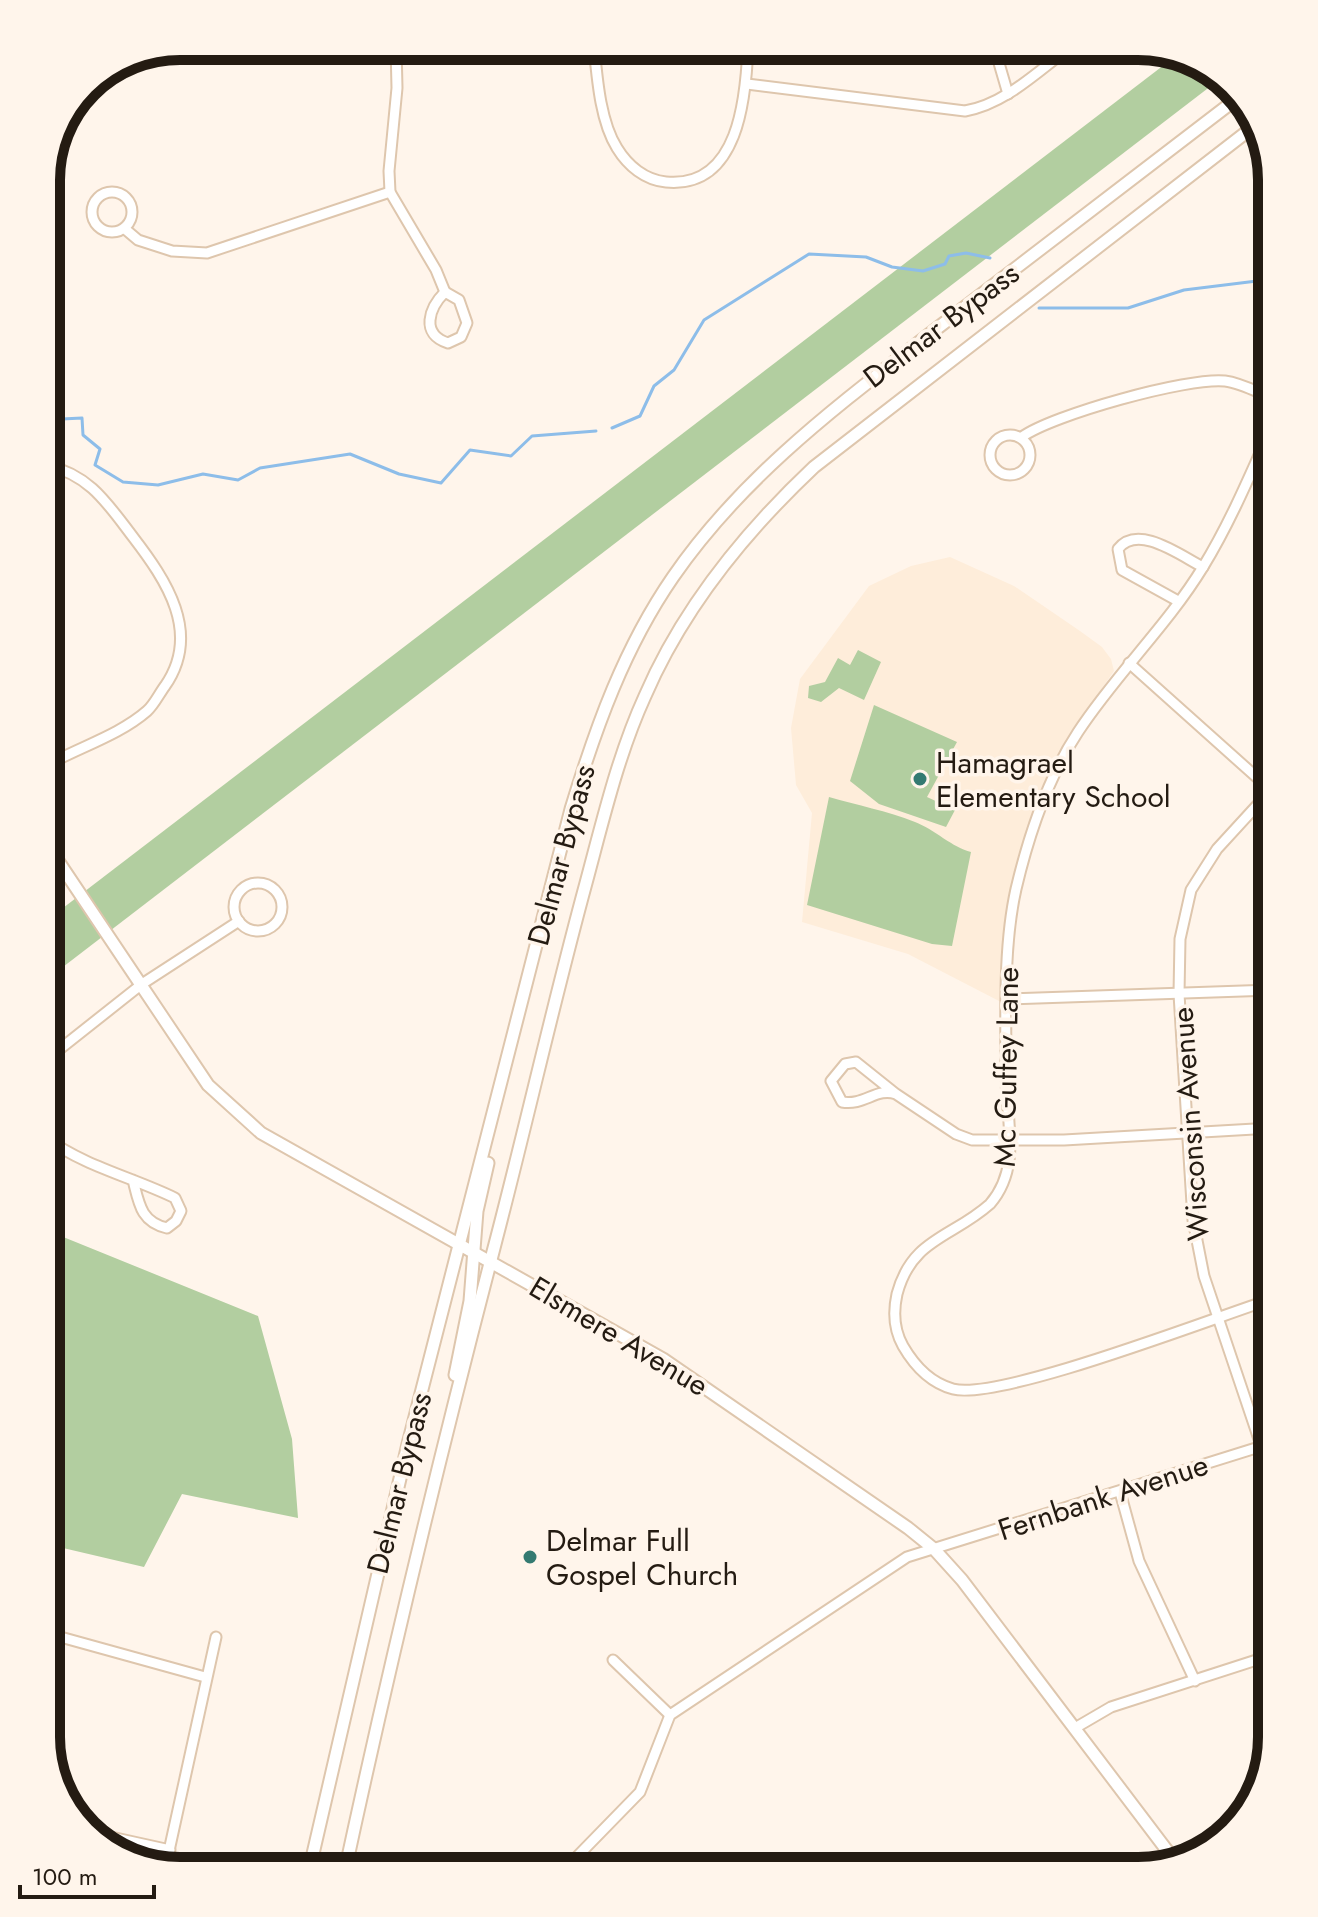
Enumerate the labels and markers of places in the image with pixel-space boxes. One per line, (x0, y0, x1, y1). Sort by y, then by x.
place label: Hamagrael Elementary School (936, 741, 1171, 818)
marker: Hamagrael Elementary School (911, 770, 929, 788)
place label: Delmar Full Gospel Church (546, 1519, 738, 1596)
marker: Delmar Full Gospel Church (521, 1548, 539, 1566)

